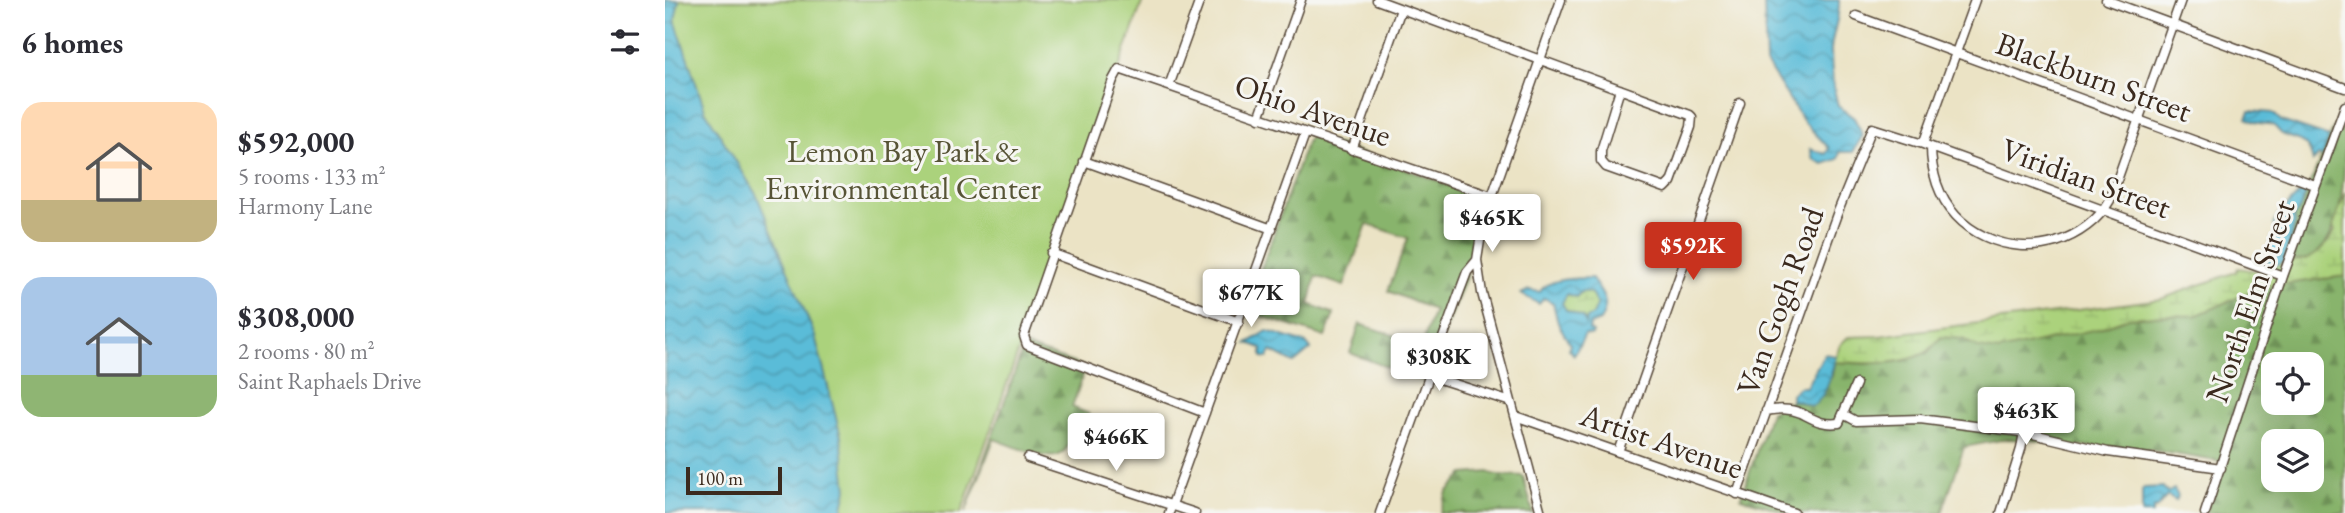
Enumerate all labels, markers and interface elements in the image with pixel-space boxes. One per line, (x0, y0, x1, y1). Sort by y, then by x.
street label: Blackburn Street (1991, 22, 2197, 132)
text: 6 homes (21, 23, 123, 62)
icon: filters (606, 23, 644, 61)
street label: Ohio Avenue (1229, 64, 1397, 156)
text: $592,000 (238, 122, 354, 161)
street label: Viridian Street (1995, 128, 2177, 228)
icon: home (77, 130, 161, 214)
park label: Lemon Bay Park & Environmental Center (765, 130, 1041, 209)
text: 5 rooms · 133 m² (238, 161, 386, 191)
text: Harmony Lane (238, 191, 372, 221)
pin: $465K (1443, 194, 1541, 254)
street label: North Elm Street (2196, 194, 2304, 408)
street label: Van Gogh Road (1727, 200, 1834, 401)
text: $465K (1460, 202, 1524, 232)
pin: $592K (1644, 222, 1742, 282)
text: $592K (1661, 230, 1725, 260)
pin: $677K (1202, 270, 1300, 329)
text: $677K (1219, 277, 1283, 307)
text: $308,000 (238, 297, 354, 336)
icon: home (77, 305, 161, 389)
pin: $308K (1390, 334, 1488, 393)
text: 2 rooms · 80 m² (238, 336, 375, 366)
text: $308K (1407, 341, 1471, 371)
map controls (2261, 352, 2324, 492)
button: locate (2261, 352, 2324, 415)
text: Saint Raphaels Drive (238, 366, 421, 396)
pin: $463K (1977, 388, 2075, 447)
street label: Artist Avenue (1574, 393, 1749, 488)
text: $463K (1994, 395, 2058, 425)
pin: $466K (1067, 414, 1165, 473)
text: $466K (1084, 421, 1148, 451)
button: layers (2261, 429, 2324, 492)
scale bar (686, 464, 782, 496)
text: 100 m (697, 466, 743, 491)

